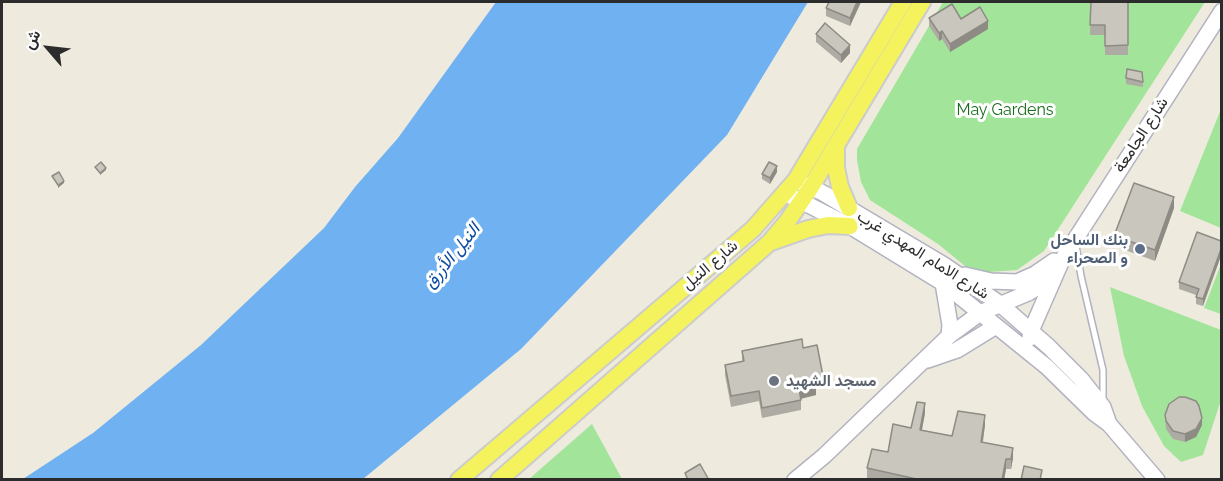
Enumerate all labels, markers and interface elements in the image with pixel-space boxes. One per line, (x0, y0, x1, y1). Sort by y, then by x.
north arrow (18, 18, 78, 78)
text: ش (19, 26, 45, 52)
street label: شارع الجامعة (1110, 94, 1172, 176)
park label: May Gardens (956, 100, 1054, 120)
street label: شارع الامام المهدي غرب (853, 207, 993, 303)
water label: النيل الأزرق (419, 219, 485, 293)
place label: بنك الساحل و الصحراء (1051, 230, 1128, 268)
street label: شارع النيل (678, 236, 742, 294)
marker: بنك الساحل و الصحراء (1133, 242, 1147, 256)
place label: مسجد الشهيد (786, 371, 877, 391)
marker: مسجد الشهيد (767, 374, 781, 388)

